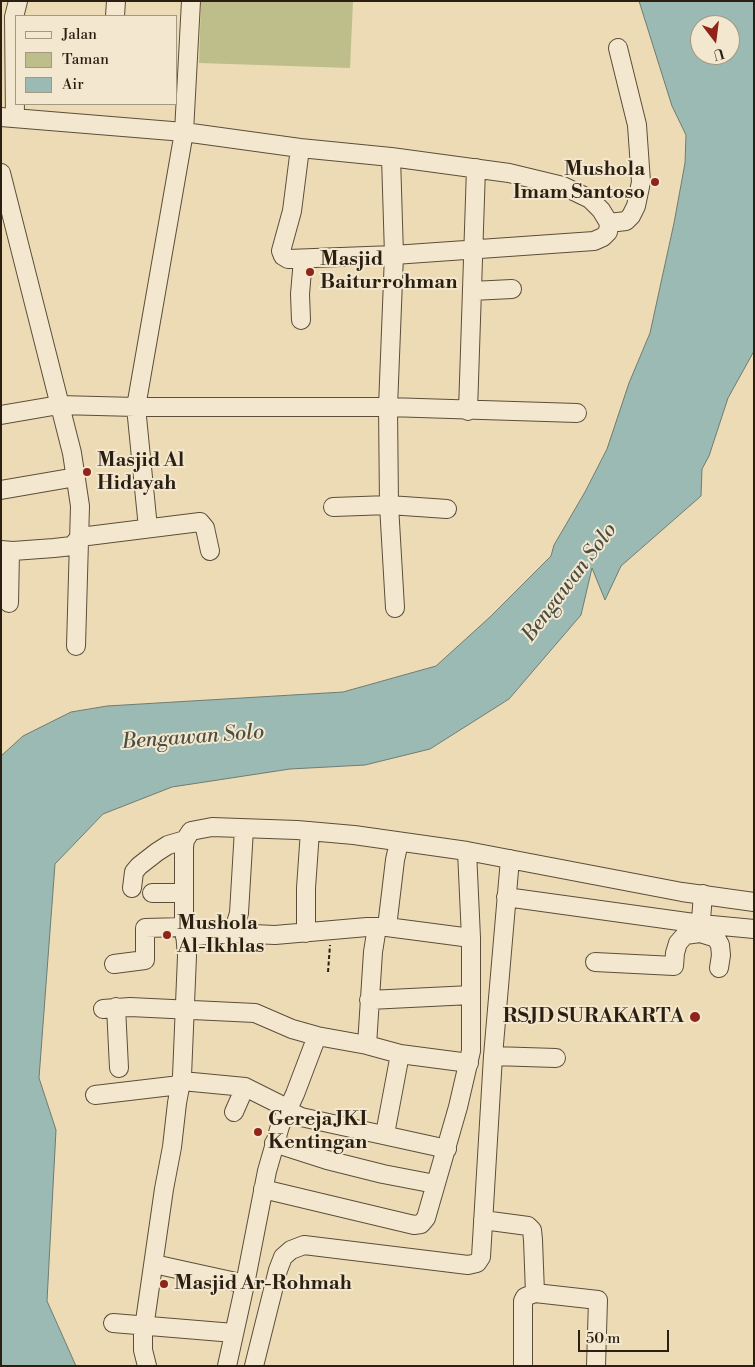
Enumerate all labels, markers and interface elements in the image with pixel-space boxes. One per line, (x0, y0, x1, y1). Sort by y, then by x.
legend (15, 15, 178, 105)
north arrow (690, 15, 740, 65)
text: Jalan (62, 25, 97, 44)
text: U (711, 43, 726, 64)
text: Taman (62, 50, 109, 69)
text: Air (62, 75, 84, 94)
place label: Mushola Imam Santoso (513, 158, 645, 205)
marker: Mushola Imam Santoso (649, 176, 661, 188)
place label: Masjid Baiturrohman (320, 248, 457, 295)
marker: Masjid Baiturrohman (304, 266, 316, 278)
place label: Masjid Al Hidayah (97, 449, 184, 496)
marker: Masjid Al Hidayah (81, 466, 93, 478)
water label: Bengawan Solo (517, 519, 623, 647)
water label: Bengawan Solo (121, 720, 265, 756)
place label: Mushola Al-Ikhlas (177, 912, 264, 959)
marker: Mushola Al-Ikhlas (161, 929, 173, 941)
place label: RSJD SURAKARTA (503, 1005, 684, 1029)
marker: RSJD SURAKARTA (688, 1010, 702, 1024)
place label: Gereja JKI Kentingan (268, 1108, 367, 1155)
marker: Gereja JKI Kentingan (252, 1126, 264, 1138)
place label: Masjid Ar-Rohmah (174, 1272, 352, 1296)
marker: Masjid Ar-Rohmah (158, 1278, 170, 1290)
scale bar (580, 1320, 671, 1352)
text: 50 m (586, 1329, 620, 1348)

